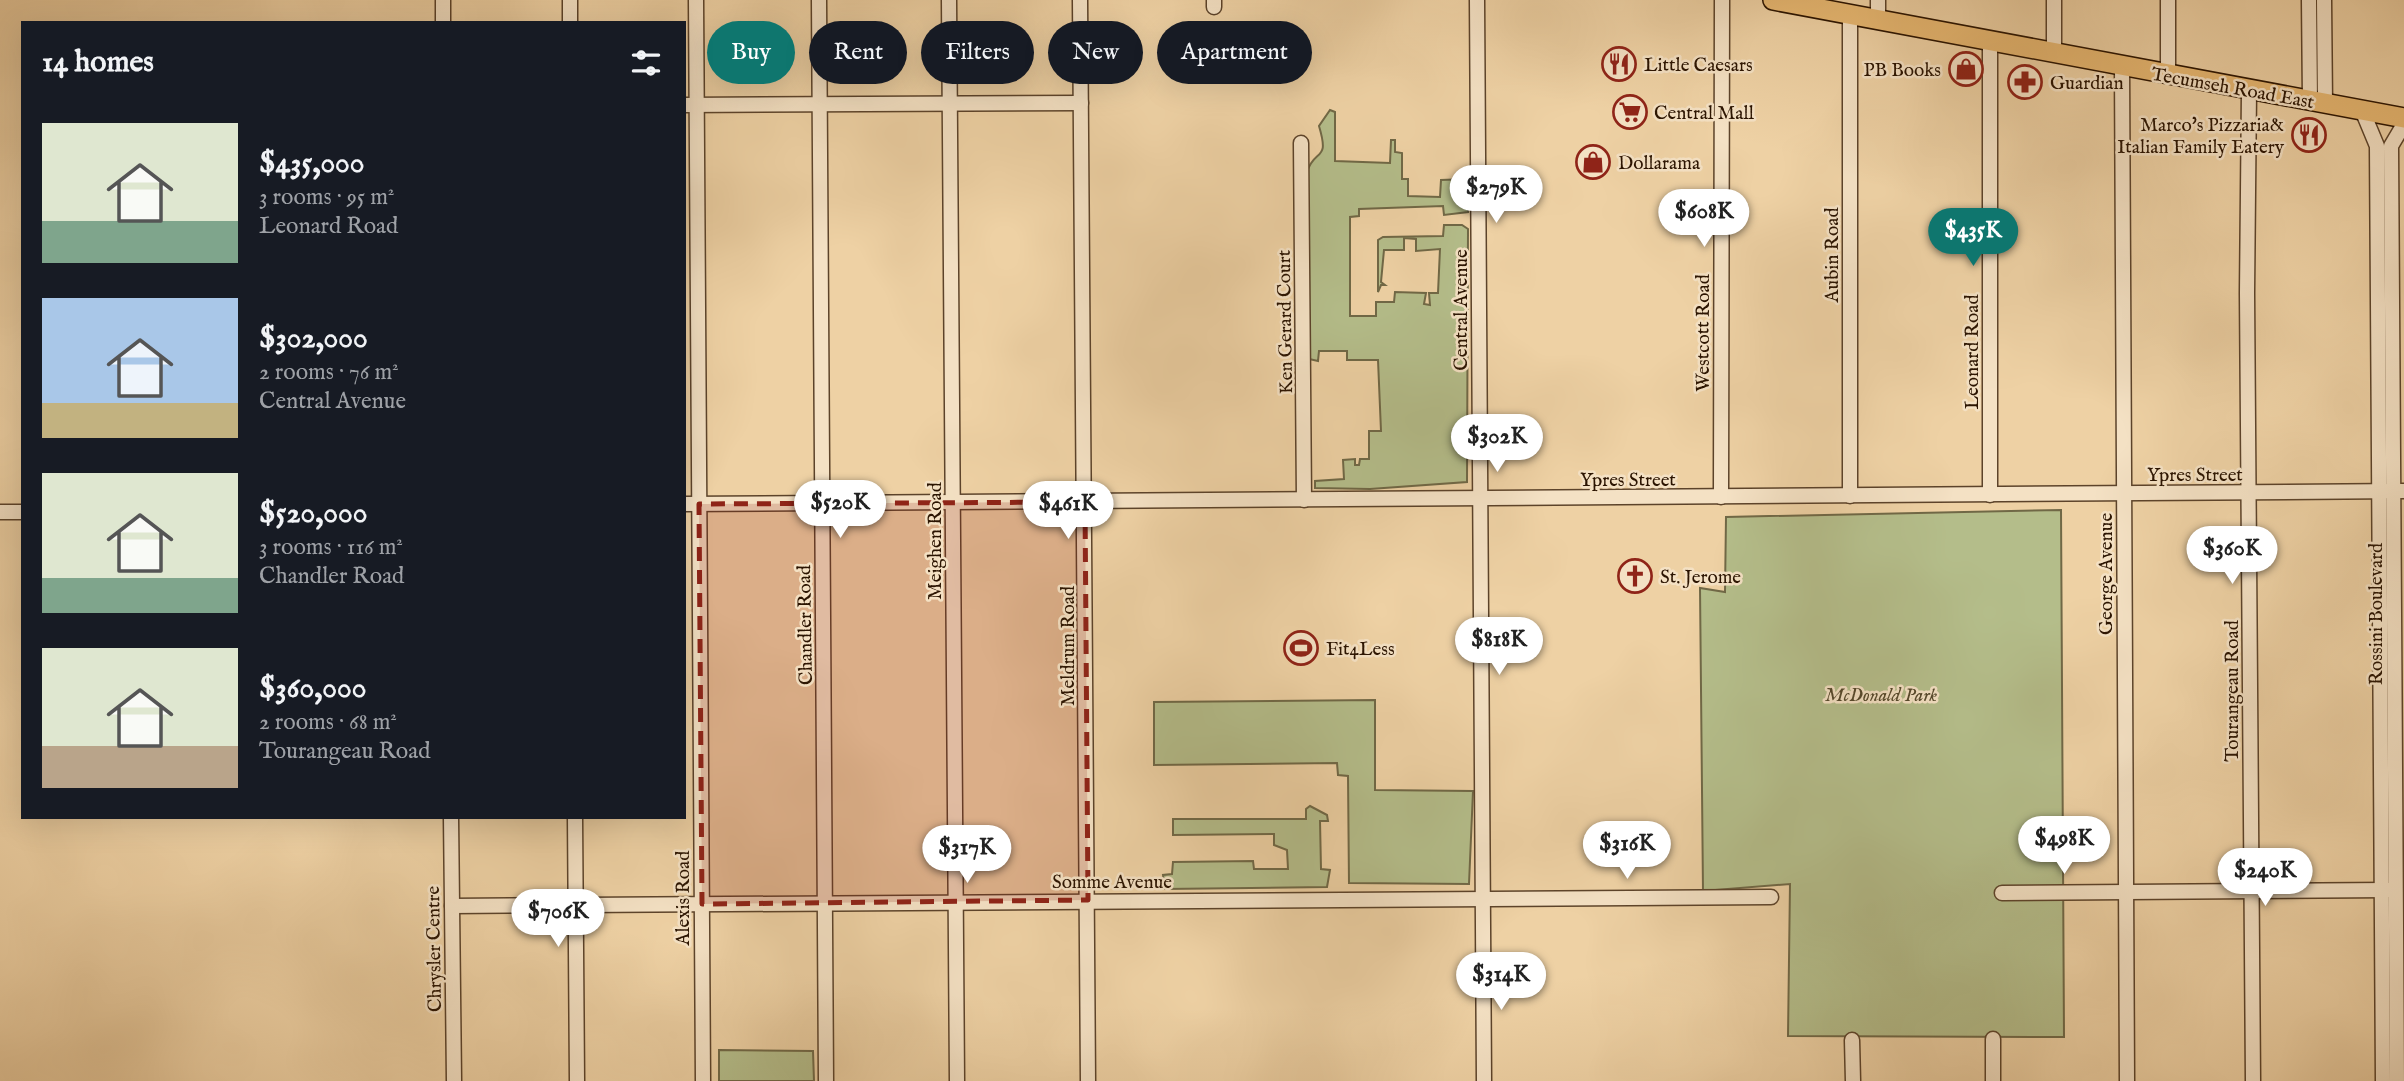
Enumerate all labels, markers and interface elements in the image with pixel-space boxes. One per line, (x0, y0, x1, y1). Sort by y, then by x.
chip: Buy (707, 21, 795, 84)
chip: Rent (809, 21, 907, 84)
chip: Filters (921, 21, 1034, 84)
chip: New (1048, 21, 1143, 84)
chip: Apartment (1157, 21, 1312, 84)
text: 14 homes (42, 44, 154, 82)
icon: filters (627, 44, 665, 82)
restaurant icon: Little Caesars (1600, 45, 1638, 83)
shop icon: PB Books (1947, 50, 1985, 88)
place label: Little Caesars (1644, 54, 1753, 78)
place label: PB Books (1863, 59, 1941, 83)
pharmacy icon: Guardian (2006, 63, 2044, 101)
street label: Tecumseh Road East (2149, 63, 2316, 115)
place label: Guardian (2050, 72, 2124, 96)
supermarket icon: Central Mall (1611, 93, 1649, 131)
place label: Central Mall (1654, 102, 1755, 126)
place label: Marco's Pizzaria& Italian Family Eatery (2117, 114, 2285, 160)
restaurant icon: Marco's Pizzaria& Italian Family Eatery (2290, 116, 2328, 154)
shop icon: Dollarama (1574, 143, 1612, 181)
text: $435,000 (259, 145, 365, 183)
icon: home (98, 151, 182, 235)
place label: Dollarama (1618, 152, 1701, 176)
pin: $279K (1447, 166, 1545, 225)
text: $279K (1466, 173, 1526, 202)
text: 3 rooms · 95 m² (259, 183, 394, 212)
pin: $608K (1655, 190, 1753, 249)
text: $608K (1674, 197, 1734, 226)
street label: Aubin Road (1821, 207, 1845, 304)
pin: $435K (1924, 208, 2022, 268)
text: Leonard Road (259, 212, 398, 241)
text: $435K (1944, 216, 2002, 245)
street label: Ken Gerard Court (1273, 249, 1299, 394)
street label: Central Avenue (1450, 249, 1474, 371)
street label: Westcott Road (1692, 273, 1716, 392)
street label: Leonard Road (1961, 294, 1985, 410)
text: $302,000 (259, 320, 368, 358)
icon: home (98, 326, 182, 410)
text: 2 rooms · 76 m² (259, 358, 399, 387)
text: Central Avenue (259, 387, 406, 416)
pin: $302K (1448, 414, 1546, 474)
text: $302K (1467, 422, 1527, 451)
street label: Ypres Street (2147, 464, 2243, 488)
street label: Ypres Street (1580, 469, 1676, 493)
pin: $520K (791, 480, 889, 540)
street label: Meighen Road (924, 481, 948, 600)
pin: $461K (1019, 482, 1117, 541)
text: $520K (810, 488, 870, 517)
text: $461K (1039, 489, 1097, 518)
text: $520,000 (259, 495, 367, 533)
icon: home (98, 501, 182, 585)
street label: George Avenue (2095, 513, 2119, 635)
pin: $360K (2183, 526, 2281, 586)
text: 3 rooms · 116 m² (259, 533, 403, 562)
text: $360K (2203, 534, 2261, 563)
street label: Rossini Boulevard (2365, 542, 2389, 685)
church icon: St. Jerome (1616, 557, 1654, 595)
text: Chandler Road (259, 562, 404, 591)
street label: Chandler Road (793, 564, 819, 685)
place label: St. Jerome (1660, 566, 1741, 590)
street label: Meldrum Road (1057, 585, 1081, 706)
pin: $818K (1450, 618, 1548, 677)
street label: Tourangeau Road (2221, 619, 2245, 762)
text: $818K (1471, 625, 1527, 654)
sports icon: Fit4Less (1282, 629, 1320, 667)
place label: Fit4Less (1326, 638, 1395, 662)
text: $360,000 (259, 670, 366, 708)
icon: home (98, 676, 182, 760)
park label: McDonald Park (1825, 684, 1938, 708)
text: 2 rooms · 68 m² (259, 708, 397, 737)
text: Tourangeau Road (259, 737, 430, 766)
pin: $498K (2015, 816, 2113, 876)
pin: $316K (1578, 822, 1676, 881)
text: $498K (2034, 824, 2094, 853)
pin: $317K (918, 826, 1016, 885)
text: $316K (1599, 829, 1655, 858)
text: $317K (938, 833, 996, 862)
pin: $240K (2216, 848, 2314, 908)
street label: Alexis Road (672, 850, 696, 946)
text: $240K (2234, 856, 2296, 885)
street label: Somme Avenue (1052, 871, 1172, 895)
street label: Chrysler Centre (422, 885, 448, 1012)
pin: $706K (509, 890, 607, 949)
text: $706K (527, 897, 589, 926)
pin: $314K (1452, 953, 1550, 1012)
text: $314K (1472, 960, 1530, 989)

